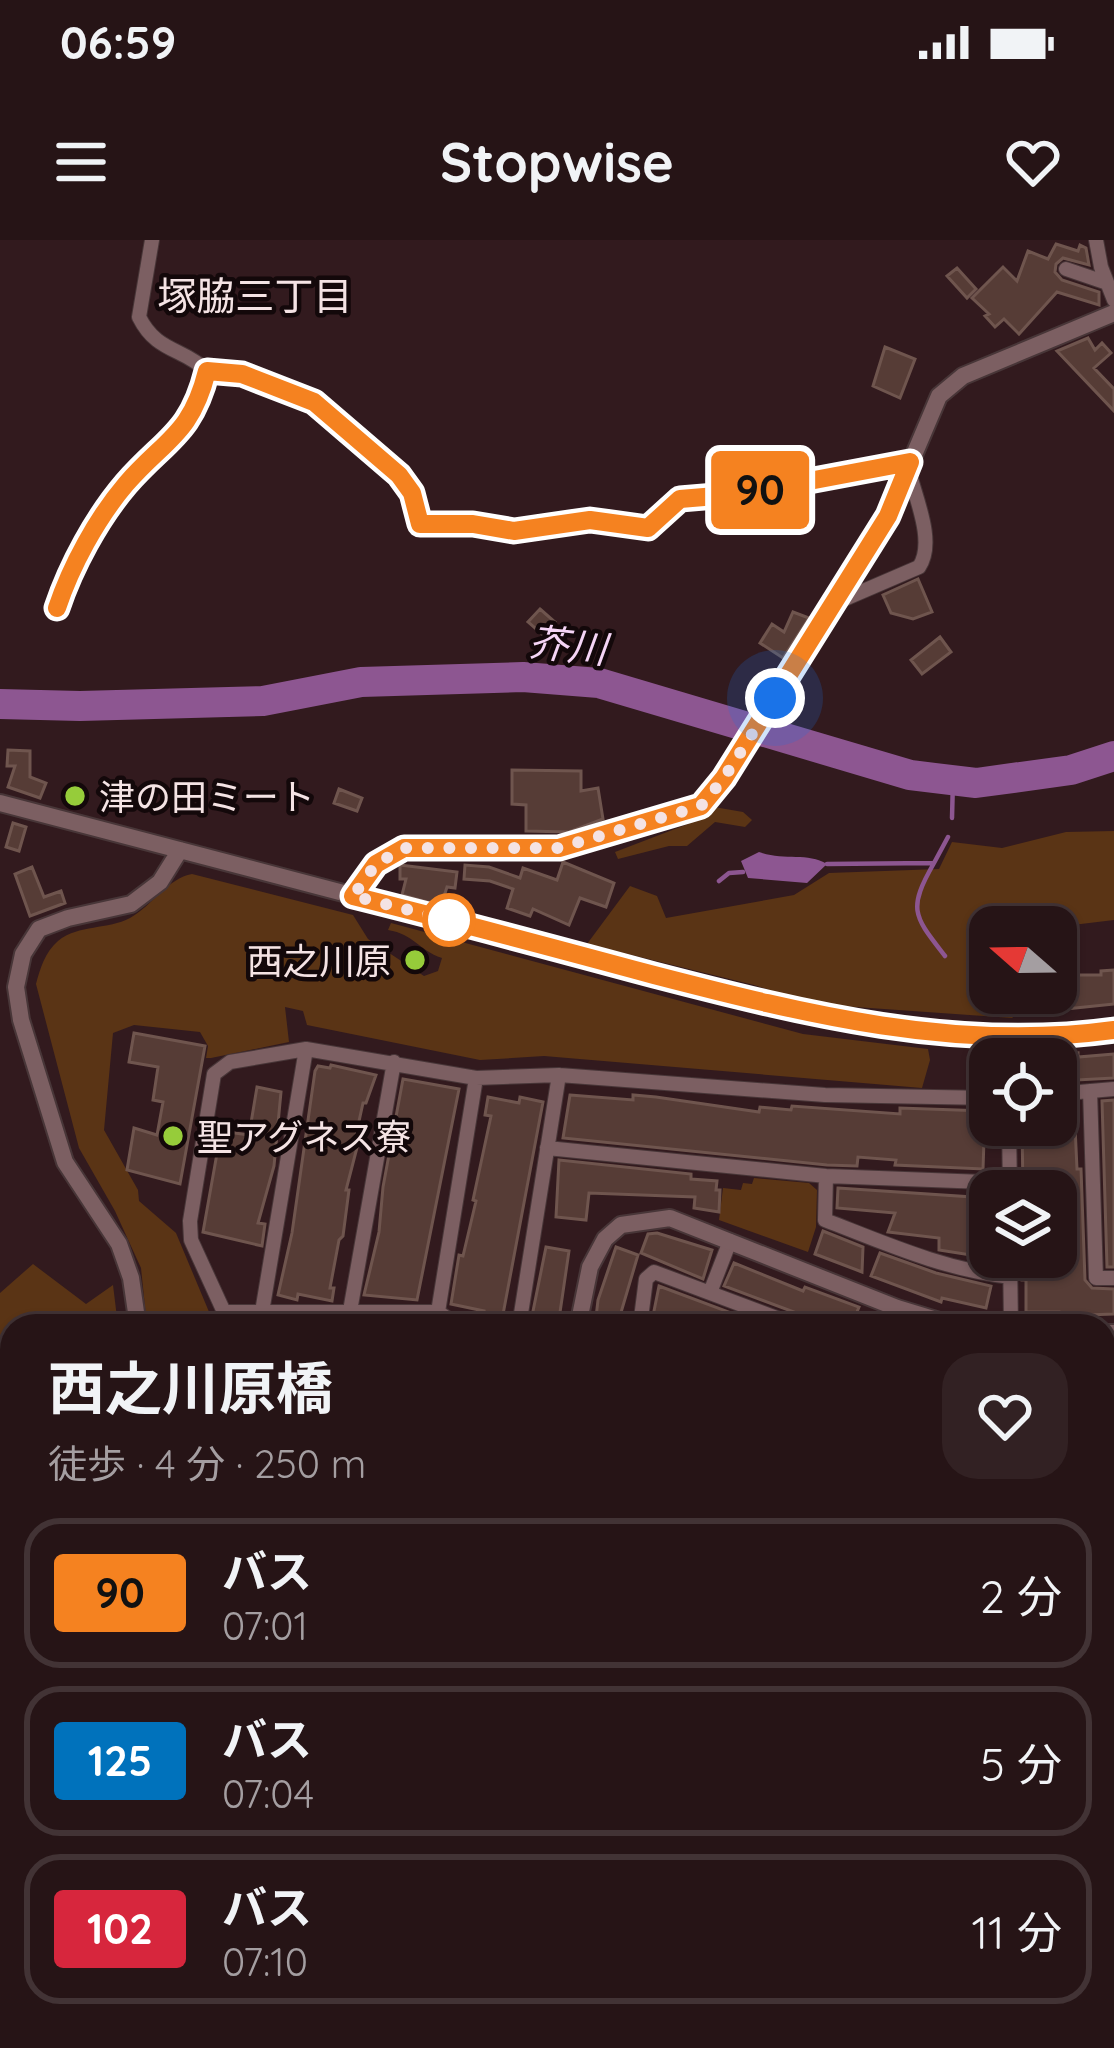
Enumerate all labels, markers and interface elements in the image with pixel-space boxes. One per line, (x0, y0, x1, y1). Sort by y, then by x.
text: 06:59 (60, 14, 176, 70)
text: Stopwise (440, 128, 674, 196)
icon: menu (48, 129, 114, 195)
icon: heart (1000, 129, 1066, 195)
district label: 塚脇三丁目 (157, 271, 353, 320)
line badge: 90 (706, 451, 814, 529)
text: 90 (735, 463, 785, 516)
water label: 芥川 (527, 617, 613, 674)
your location (745, 668, 805, 728)
place label: 津の田ミート (99, 774, 315, 819)
marker: 津の田ミート (62, 783, 88, 809)
unlabelled marker (424, 895, 474, 945)
north arrow (969, 906, 1077, 1014)
map controls (969, 906, 1077, 1278)
place label: 西之川原 (247, 938, 391, 983)
marker: 西之川原 (402, 947, 428, 973)
button: locate (969, 1038, 1077, 1146)
place label: 聖アグネス寮 (197, 1114, 411, 1159)
marker: 聖アグネス寮 (160, 1123, 186, 1149)
button: layers (969, 1170, 1077, 1278)
text: 西之川原橋 (48, 1352, 333, 1423)
button: heart (942, 1353, 1068, 1479)
text: 徒歩 · 4 分 · 250 m (48, 1439, 366, 1488)
text: バス (222, 1543, 312, 1599)
text: 90 (95, 1566, 145, 1619)
text: 2 分 (980, 1568, 1062, 1624)
text: 07:01 (222, 1601, 308, 1650)
text: バス (222, 1711, 312, 1767)
text: 125 (88, 1734, 152, 1787)
text: 5 分 (980, 1736, 1062, 1792)
text: 07:04 (222, 1769, 314, 1818)
text: バス (222, 1879, 312, 1935)
text: 102 (87, 1902, 153, 1955)
text: 11 分 (971, 1904, 1062, 1960)
text: 07:10 (222, 1937, 308, 1986)

